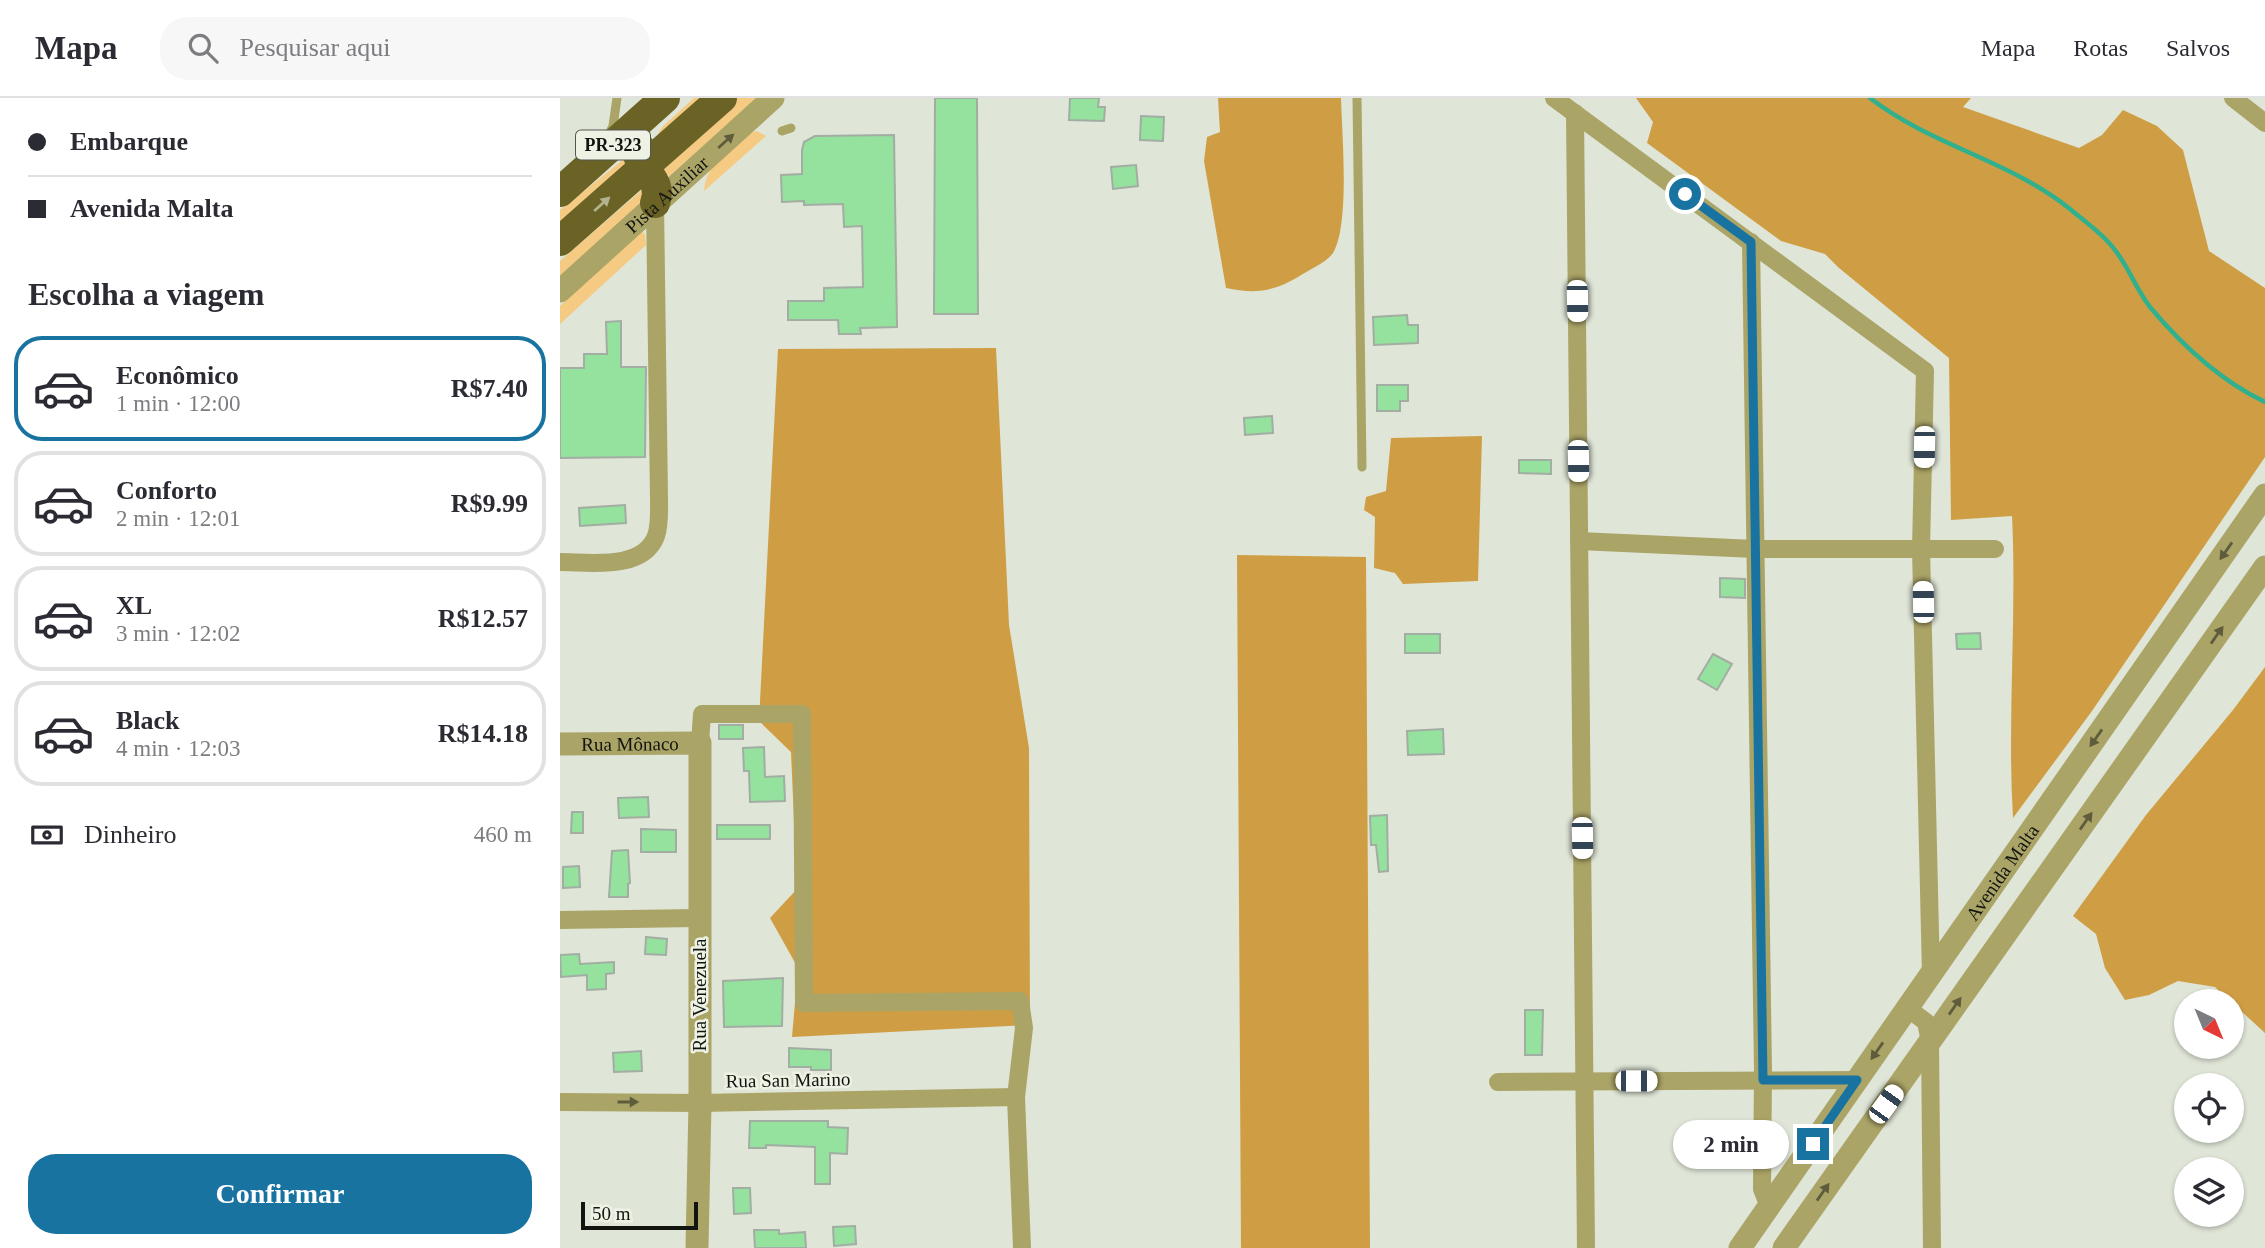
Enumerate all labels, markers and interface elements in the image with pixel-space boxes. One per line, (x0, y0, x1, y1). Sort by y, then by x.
search box (160, 17, 650, 80)
icon: search (184, 29, 222, 67)
text: Mapa (35, 30, 118, 66)
text: Pesquisar aqui (240, 33, 390, 62)
text: Mapa (1981, 35, 2035, 61)
text: Rotas (2073, 35, 2128, 61)
text: Salvos (2166, 35, 2230, 61)
text: Embarque (70, 127, 188, 156)
road number: PR-323 (576, 130, 650, 160)
one-way arrow (717, 133, 734, 149)
street label: Pista Auxiliar (621, 151, 713, 237)
route start (1669, 178, 1701, 210)
text: Avenida Malta (70, 194, 233, 223)
one-way arrow (593, 197, 610, 212)
text: Escolha a viagem (28, 276, 264, 312)
car (1567, 280, 1588, 322)
icon: car (32, 357, 95, 420)
text: Econômico (116, 361, 239, 390)
text: R$7.40 (451, 374, 528, 403)
text: 1 min · 12:00 (116, 391, 241, 416)
car (1914, 426, 1935, 468)
car (1568, 440, 1589, 482)
icon: car (32, 472, 95, 535)
text: Conforto (116, 476, 217, 505)
text: R$9.99 (451, 489, 528, 518)
text: 2 min · 12:01 (116, 506, 241, 531)
one-way arrow (2219, 542, 2233, 560)
car (1913, 581, 1934, 623)
icon: car (32, 587, 95, 650)
text: XL (116, 591, 152, 620)
text: R$12.57 (438, 604, 528, 633)
text: 3 min · 12:02 (116, 621, 241, 646)
one-way arrow (2210, 626, 2224, 644)
icon: car (32, 702, 95, 765)
text: Black (116, 706, 180, 735)
text: R$14.18 (438, 719, 528, 748)
one-way arrow (2089, 729, 2103, 747)
street label: Rua Mônaco (581, 733, 679, 754)
text: 4 min · 12:03 (116, 736, 241, 761)
one-way arrow (2079, 812, 2093, 830)
icon: cash (28, 816, 66, 854)
car (1572, 817, 1593, 859)
text: Dinheiro (84, 820, 176, 849)
street label: Avenida Malta (1961, 820, 2043, 924)
text: 460 m (474, 822, 532, 847)
street label: Rua Venezuela (689, 938, 710, 1052)
north arrow (2174, 989, 2244, 1059)
map controls (2174, 989, 2244, 1227)
one-way arrow (1948, 997, 1962, 1015)
one-way arrow (1870, 1042, 1884, 1060)
street label: Rua San Marino (726, 1068, 850, 1092)
car (1616, 1071, 1658, 1092)
button: locate (2174, 1073, 2244, 1143)
car (1866, 1081, 1907, 1127)
one-way arrow (617, 1096, 639, 1108)
callout: 2 min (1673, 1119, 1788, 1168)
route end (1797, 1128, 1829, 1160)
text: 2 min (1703, 1132, 1759, 1157)
button: Confirmar (28, 1154, 532, 1234)
button: layers (2174, 1157, 2244, 1227)
one-way arrow (1816, 1183, 1830, 1201)
scale bar (581, 1199, 698, 1231)
text: 50 m (592, 1203, 631, 1224)

